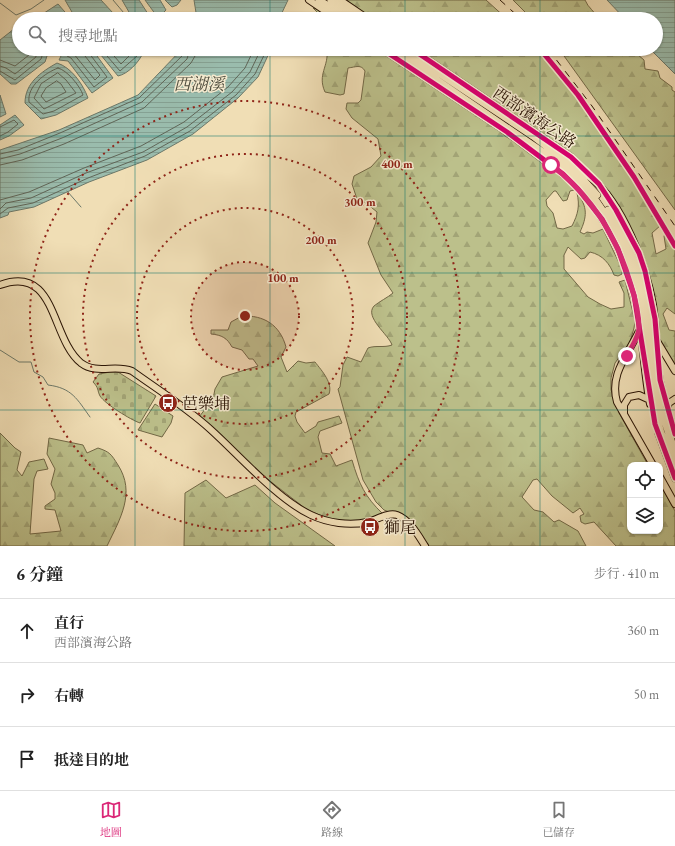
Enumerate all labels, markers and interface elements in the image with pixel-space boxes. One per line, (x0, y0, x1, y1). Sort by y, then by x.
search box (12, 12, 663, 56)
icon: search (26, 23, 48, 45)
text: 搜尋地點 (58, 26, 118, 45)
water label: 西湖溪 (174, 73, 226, 95)
street label: 西部濱海公路 (489, 82, 580, 153)
text: 400 m (381, 156, 413, 172)
route start (542, 156, 560, 174)
text: 300 m (344, 194, 376, 210)
text: 200 m (305, 232, 337, 248)
text: 100 m (267, 270, 299, 286)
centre of rings (238, 309, 252, 323)
route end (618, 347, 636, 365)
bus stop icon: 芭樂埔 (157, 392, 179, 414)
place label: 芭樂埔 (182, 393, 230, 414)
map controls (627, 462, 663, 534)
button: locate (627, 462, 663, 498)
button: layers (627, 498, 663, 534)
bus stop icon: 獅尾 (359, 516, 381, 538)
place label: 獅尾 (384, 517, 416, 538)
text: 6 分鐘 (16, 563, 63, 585)
text: 步行 · 410 m (594, 565, 659, 582)
text: 直行 (54, 613, 84, 632)
icon: ahead (16, 620, 38, 642)
text: 360 m (628, 622, 659, 639)
text: 西部濱海公路 (54, 634, 132, 651)
icon: right (16, 684, 38, 706)
text: 右轉 (54, 686, 84, 705)
text: 50 m (634, 686, 659, 703)
icon: arrive (16, 748, 38, 770)
text: 抵達目的地 (54, 750, 129, 769)
tab: 地圖 (100, 799, 122, 839)
tab: 路線 (321, 799, 343, 839)
tab: 已儲存 (542, 799, 575, 839)

